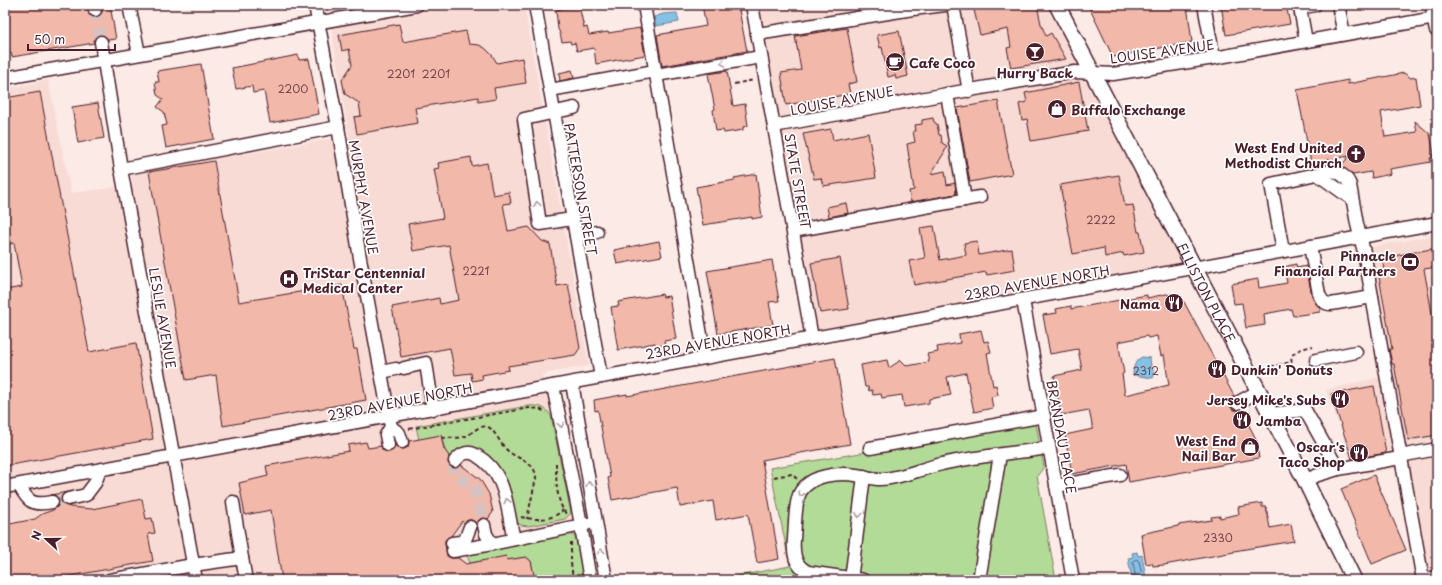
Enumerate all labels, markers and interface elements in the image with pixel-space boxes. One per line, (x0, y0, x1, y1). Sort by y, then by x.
scale bar (28, 26, 115, 52)
text: 50 m (34, 30, 65, 48)
street label: LOUISE AVENUE (1109, 34, 1215, 68)
bar icon: Hurry Back (1024, 41, 1046, 63)
cafe icon: Cafe Coco (884, 51, 906, 73)
place label: Cafe Coco (909, 53, 976, 72)
one-way arrow (720, 59, 726, 67)
place label: Hurry Back (997, 63, 1073, 82)
house number: 2201 (387, 65, 415, 82)
house number: 2201 (422, 65, 450, 82)
house number: 2200 (278, 80, 308, 97)
street label: LOUISE AVENUE (789, 81, 895, 119)
shop icon: Buffalo Exchange (1046, 98, 1068, 120)
place label: Buffalo Exchange (1071, 100, 1186, 119)
street label: PATTERSON STREET (560, 121, 602, 257)
street label: STATE STREET (780, 132, 816, 230)
street label: MURPHY AVENUE (345, 138, 383, 256)
place label: West End United Methodist Church (1225, 138, 1342, 172)
church icon: West End United Methodist Church (1345, 143, 1367, 165)
one-way arrow (533, 201, 542, 207)
house number: 2222 (1086, 211, 1116, 228)
street label: ELLISTON PLACE (1173, 239, 1241, 345)
place label: Pinnacle Financial Partners (1274, 246, 1397, 280)
bank icon: Pinnacle Financial Partners (1399, 251, 1421, 273)
street label: 23RD AVENUE NORTH (963, 260, 1111, 304)
house number: 2221 (463, 262, 490, 279)
place label: TriStar Centennial Medical Center (303, 263, 425, 297)
street label: LESLIE AVENUE (145, 266, 181, 370)
hospital icon: TriStar Centennial Medical Center (278, 268, 300, 290)
restaurant icon: Nama (1163, 292, 1185, 314)
place label: Nama (1120, 294, 1160, 313)
street label: 23RD AVENUE NORTH (644, 319, 792, 363)
restaurant icon: Dunkin' Donuts (1206, 358, 1228, 380)
place label: Dunkin' Donuts (1231, 360, 1333, 379)
house number: 2312 (1133, 362, 1159, 379)
street label: 23RD AVENUE NORTH (326, 378, 474, 424)
street label: BRANDAU PLACE (1043, 378, 1081, 496)
restaurant icon: Jersey Mike's Subs (1329, 388, 1351, 410)
place label: Jersey Mike's Subs (1206, 390, 1326, 409)
restaurant icon: Jamba (1231, 409, 1253, 431)
place label: Jamba (1256, 411, 1302, 430)
one-way arrow (556, 422, 564, 428)
place label: West End Nail Bar (1175, 431, 1236, 465)
shop icon: West End Nail Bar (1239, 436, 1261, 458)
place label: Oscar's Taco Shop (1278, 437, 1345, 471)
restaurant icon: Oscar's Taco Shop (1348, 442, 1370, 464)
one-way arrow (585, 481, 594, 487)
one-way arrow (798, 490, 806, 497)
one-way arrow (503, 497, 512, 504)
one-way arrow (855, 512, 864, 518)
north arrow (26, 519, 66, 559)
text: N (27, 528, 46, 542)
house number: 2330 (1203, 529, 1233, 546)
one-way arrow (598, 548, 606, 554)

